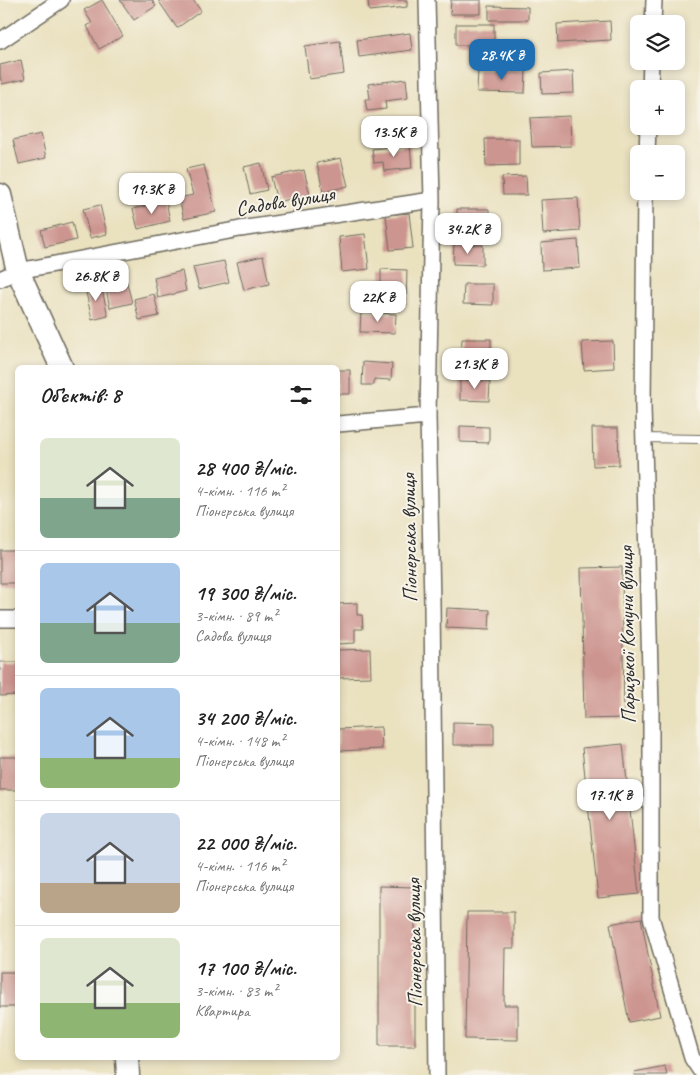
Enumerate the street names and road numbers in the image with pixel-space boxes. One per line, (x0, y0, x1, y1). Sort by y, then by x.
street label: Садова вулиця (234, 180, 338, 222)
street label: Піонерська вулиця (395, 472, 423, 603)
street label: Паризької Комуни вулиця (612, 544, 642, 724)
street label: Піонерська вулиця (400, 877, 428, 1008)

